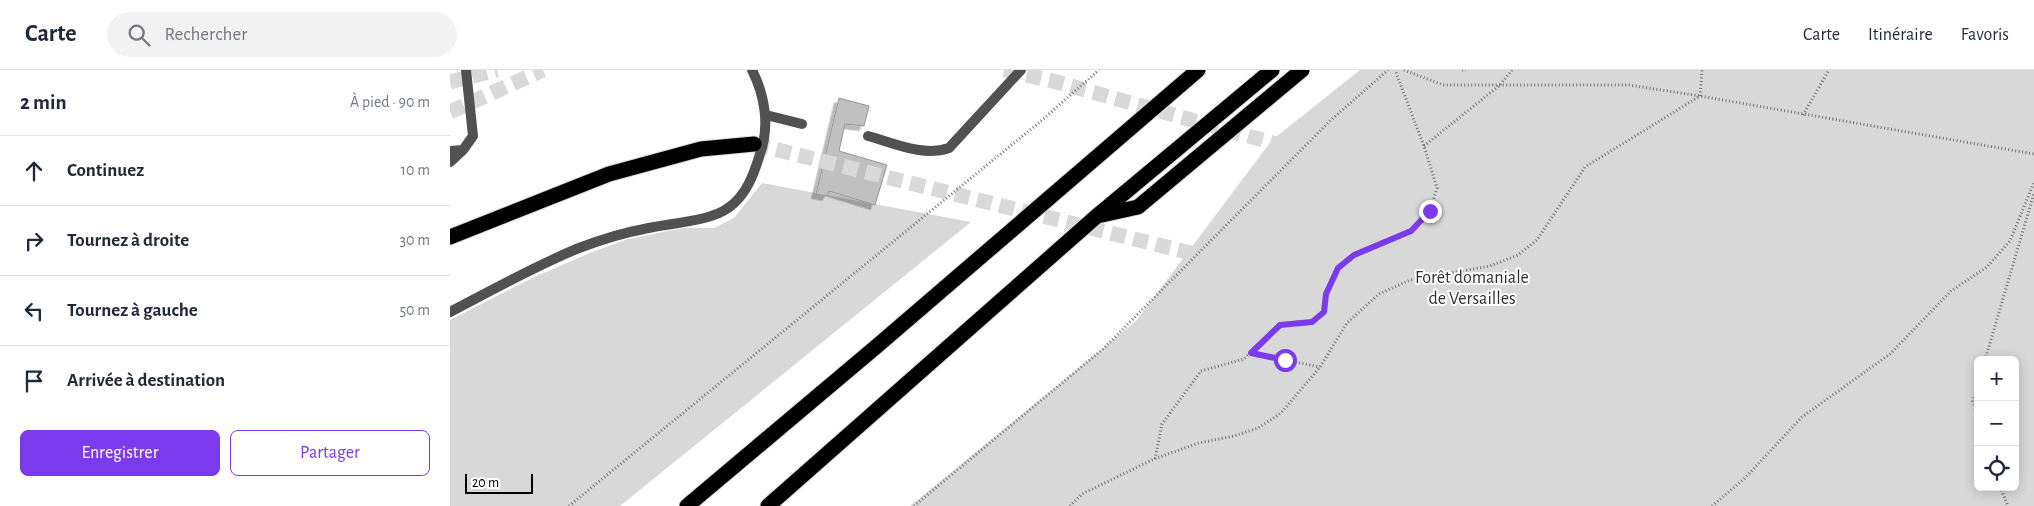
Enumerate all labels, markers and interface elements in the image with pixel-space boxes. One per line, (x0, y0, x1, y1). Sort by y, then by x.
search box (107, 12, 457, 57)
icon: search (125, 21, 153, 49)
text: Carte (25, 22, 77, 46)
text: Rechercher (165, 25, 247, 44)
text: Carte (1803, 26, 1840, 44)
text: Itinéraire (1868, 26, 1933, 44)
text: Favoris (1961, 26, 2009, 44)
text: 2 min (20, 92, 67, 113)
text: À pied · 90 m (350, 94, 430, 110)
icon: ahead (20, 157, 48, 185)
text: Continuez (67, 161, 144, 180)
text: 10 m (401, 162, 430, 178)
route end (1419, 200, 1442, 223)
icon: right (20, 227, 48, 255)
text: Tournez à droite (67, 231, 189, 250)
text: 30 m (400, 232, 430, 248)
park label: Forêt domaniale de Versailles (1415, 269, 1529, 308)
icon: left (20, 297, 48, 325)
text: Tournez à gauche (67, 301, 198, 320)
text: 50 m (399, 302, 430, 318)
route start (1274, 349, 1297, 372)
map controls (1974, 356, 2019, 491)
button: + (1974, 356, 2019, 401)
icon: arrive (20, 367, 48, 395)
text: Arrivée à destination (67, 371, 225, 390)
button: − (1974, 401, 2019, 446)
button: Enregistrer (20, 430, 220, 476)
button: Partager (230, 430, 430, 476)
button: locate (1974, 446, 2019, 491)
scale bar (465, 471, 532, 494)
text: 20 m (472, 476, 499, 490)

